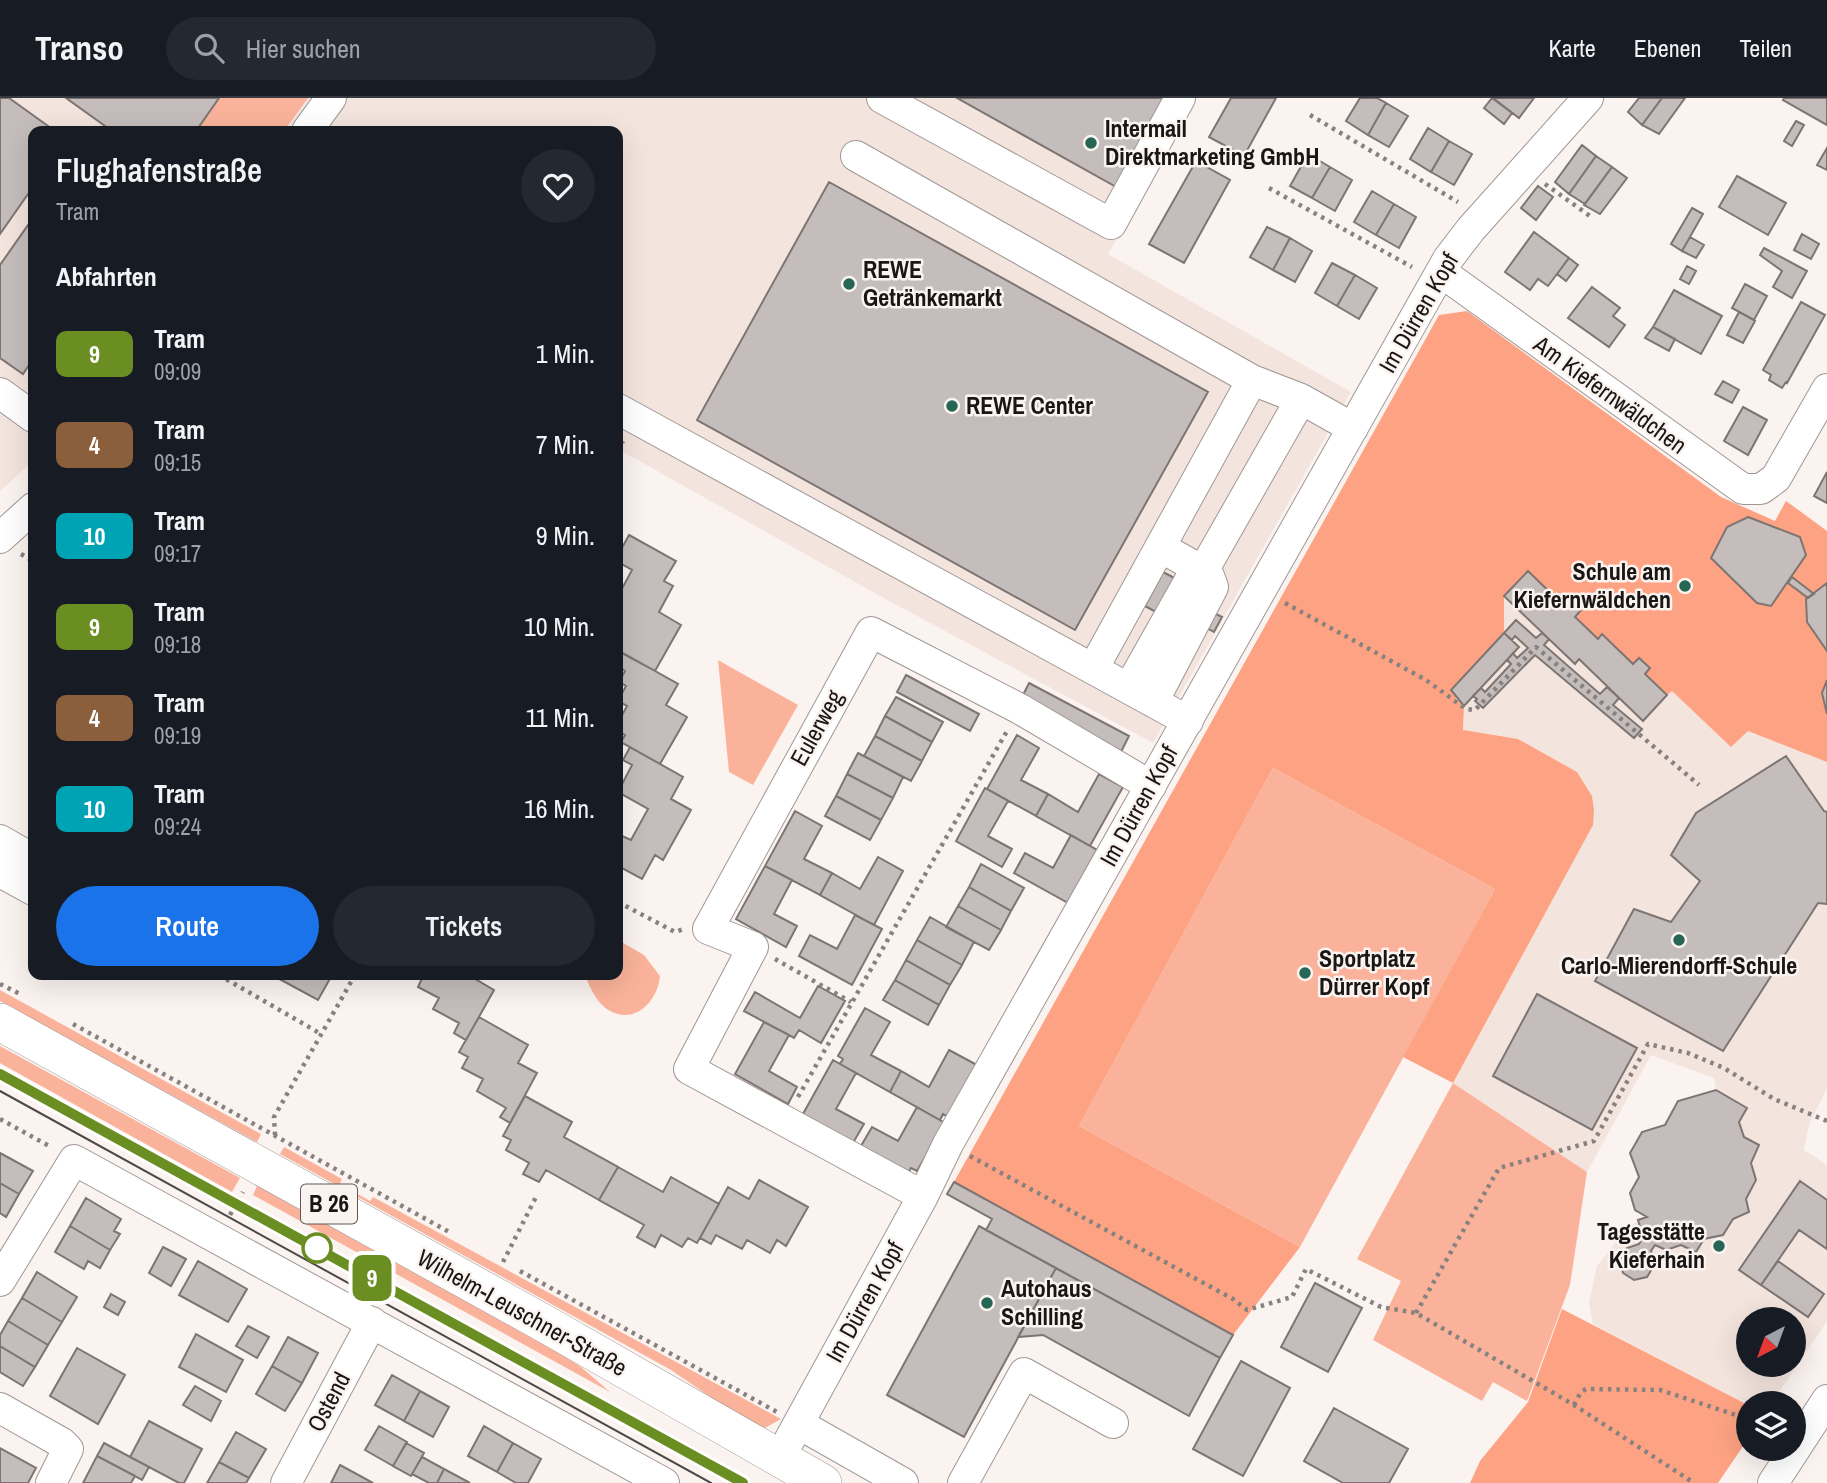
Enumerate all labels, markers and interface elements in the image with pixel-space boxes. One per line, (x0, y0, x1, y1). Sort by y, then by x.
search box (166, 17, 656, 80)
text: Transo (35, 26, 124, 70)
icon: search (190, 29, 228, 67)
text: Hier suchen (246, 31, 361, 66)
text: Karte (1549, 32, 1596, 64)
text: Ebenen (1634, 32, 1701, 64)
text: Teilen (1739, 32, 1792, 64)
place label: Intermail Direktmarketing GmbH (1105, 112, 1319, 172)
marker: Intermail Direktmarketing GmbH (1083, 135, 1099, 151)
text: Flughafenstraße (56, 148, 262, 192)
button: heart (521, 149, 595, 223)
text: Tram (56, 196, 99, 227)
street label: Im Dürren Kopf (1371, 246, 1466, 378)
place label: REWE Getränkemarkt (863, 253, 1002, 313)
text: Abfahrten (56, 259, 157, 294)
marker: REWE Getränkemarkt (841, 276, 857, 292)
text: Tram (154, 321, 205, 356)
street label: Am Kiefernwäldchen (1527, 327, 1693, 461)
text: 1 Min. (536, 336, 595, 371)
text: 9 (89, 338, 100, 370)
text: 09:09 (154, 356, 201, 387)
place label: REWE Center (966, 389, 1093, 421)
marker: REWE Center (944, 398, 960, 414)
text: Tram (154, 412, 205, 447)
text: 7 Min. (536, 427, 595, 462)
text: 4 (89, 429, 100, 461)
text: 09:15 (154, 447, 201, 478)
text: Tram (154, 503, 205, 538)
text: 9 Min. (536, 518, 595, 553)
text: 10 (84, 520, 105, 552)
text: 09:17 (154, 538, 201, 569)
place label: Schule am Kiefernwäldchen (1514, 555, 1671, 615)
marker: Schule am Kiefernwäldchen (1677, 578, 1693, 594)
text: Tram (154, 594, 205, 629)
text: 10 Min. (524, 609, 595, 644)
text: 9 (89, 611, 100, 643)
text: 09:18 (154, 629, 201, 660)
street label: Eulerweg (782, 684, 850, 771)
text: Tram (154, 685, 205, 720)
text: 11 Min. (525, 700, 595, 735)
text: 4 (89, 702, 100, 734)
text: 09:19 (154, 720, 201, 751)
street label: Im Dürren Kopf (1092, 739, 1185, 872)
text: Tram (154, 776, 205, 811)
text: 16 Min. (524, 791, 595, 826)
text: 10 (84, 793, 105, 825)
text: 09:24 (154, 811, 201, 842)
button: Route (56, 886, 319, 966)
button: Tickets (333, 886, 595, 966)
marker: Carlo-Mierendorff-Schule (1671, 932, 1687, 948)
place label: Sportplatz Dürrer Kopf (1319, 942, 1430, 1002)
place label: Carlo-Mierendorff-Schule (1561, 949, 1797, 981)
marker: Sportplatz Dürrer Kopf (1297, 965, 1313, 981)
road number: B 26 (301, 1184, 357, 1224)
place label: Tagesstätte Kieferhain (1597, 1215, 1705, 1275)
unlabelled marker (302, 1233, 332, 1263)
street label: Im Dürren Kopf (818, 1235, 911, 1368)
marker: Tagesstätte Kieferhain (1711, 1238, 1727, 1254)
street label: Wilhelm-Leuschner-Straße (412, 1241, 633, 1383)
line badge: 9 (349, 1255, 395, 1301)
text: 9 (367, 1262, 377, 1294)
place label: Autohaus Schilling (1001, 1272, 1092, 1332)
marker: Autohaus Schilling (979, 1295, 995, 1311)
north arrow (1736, 1307, 1806, 1377)
map controls (1736, 1307, 1806, 1461)
street label: Ostend (299, 1366, 357, 1437)
button: layers (1736, 1391, 1806, 1461)

